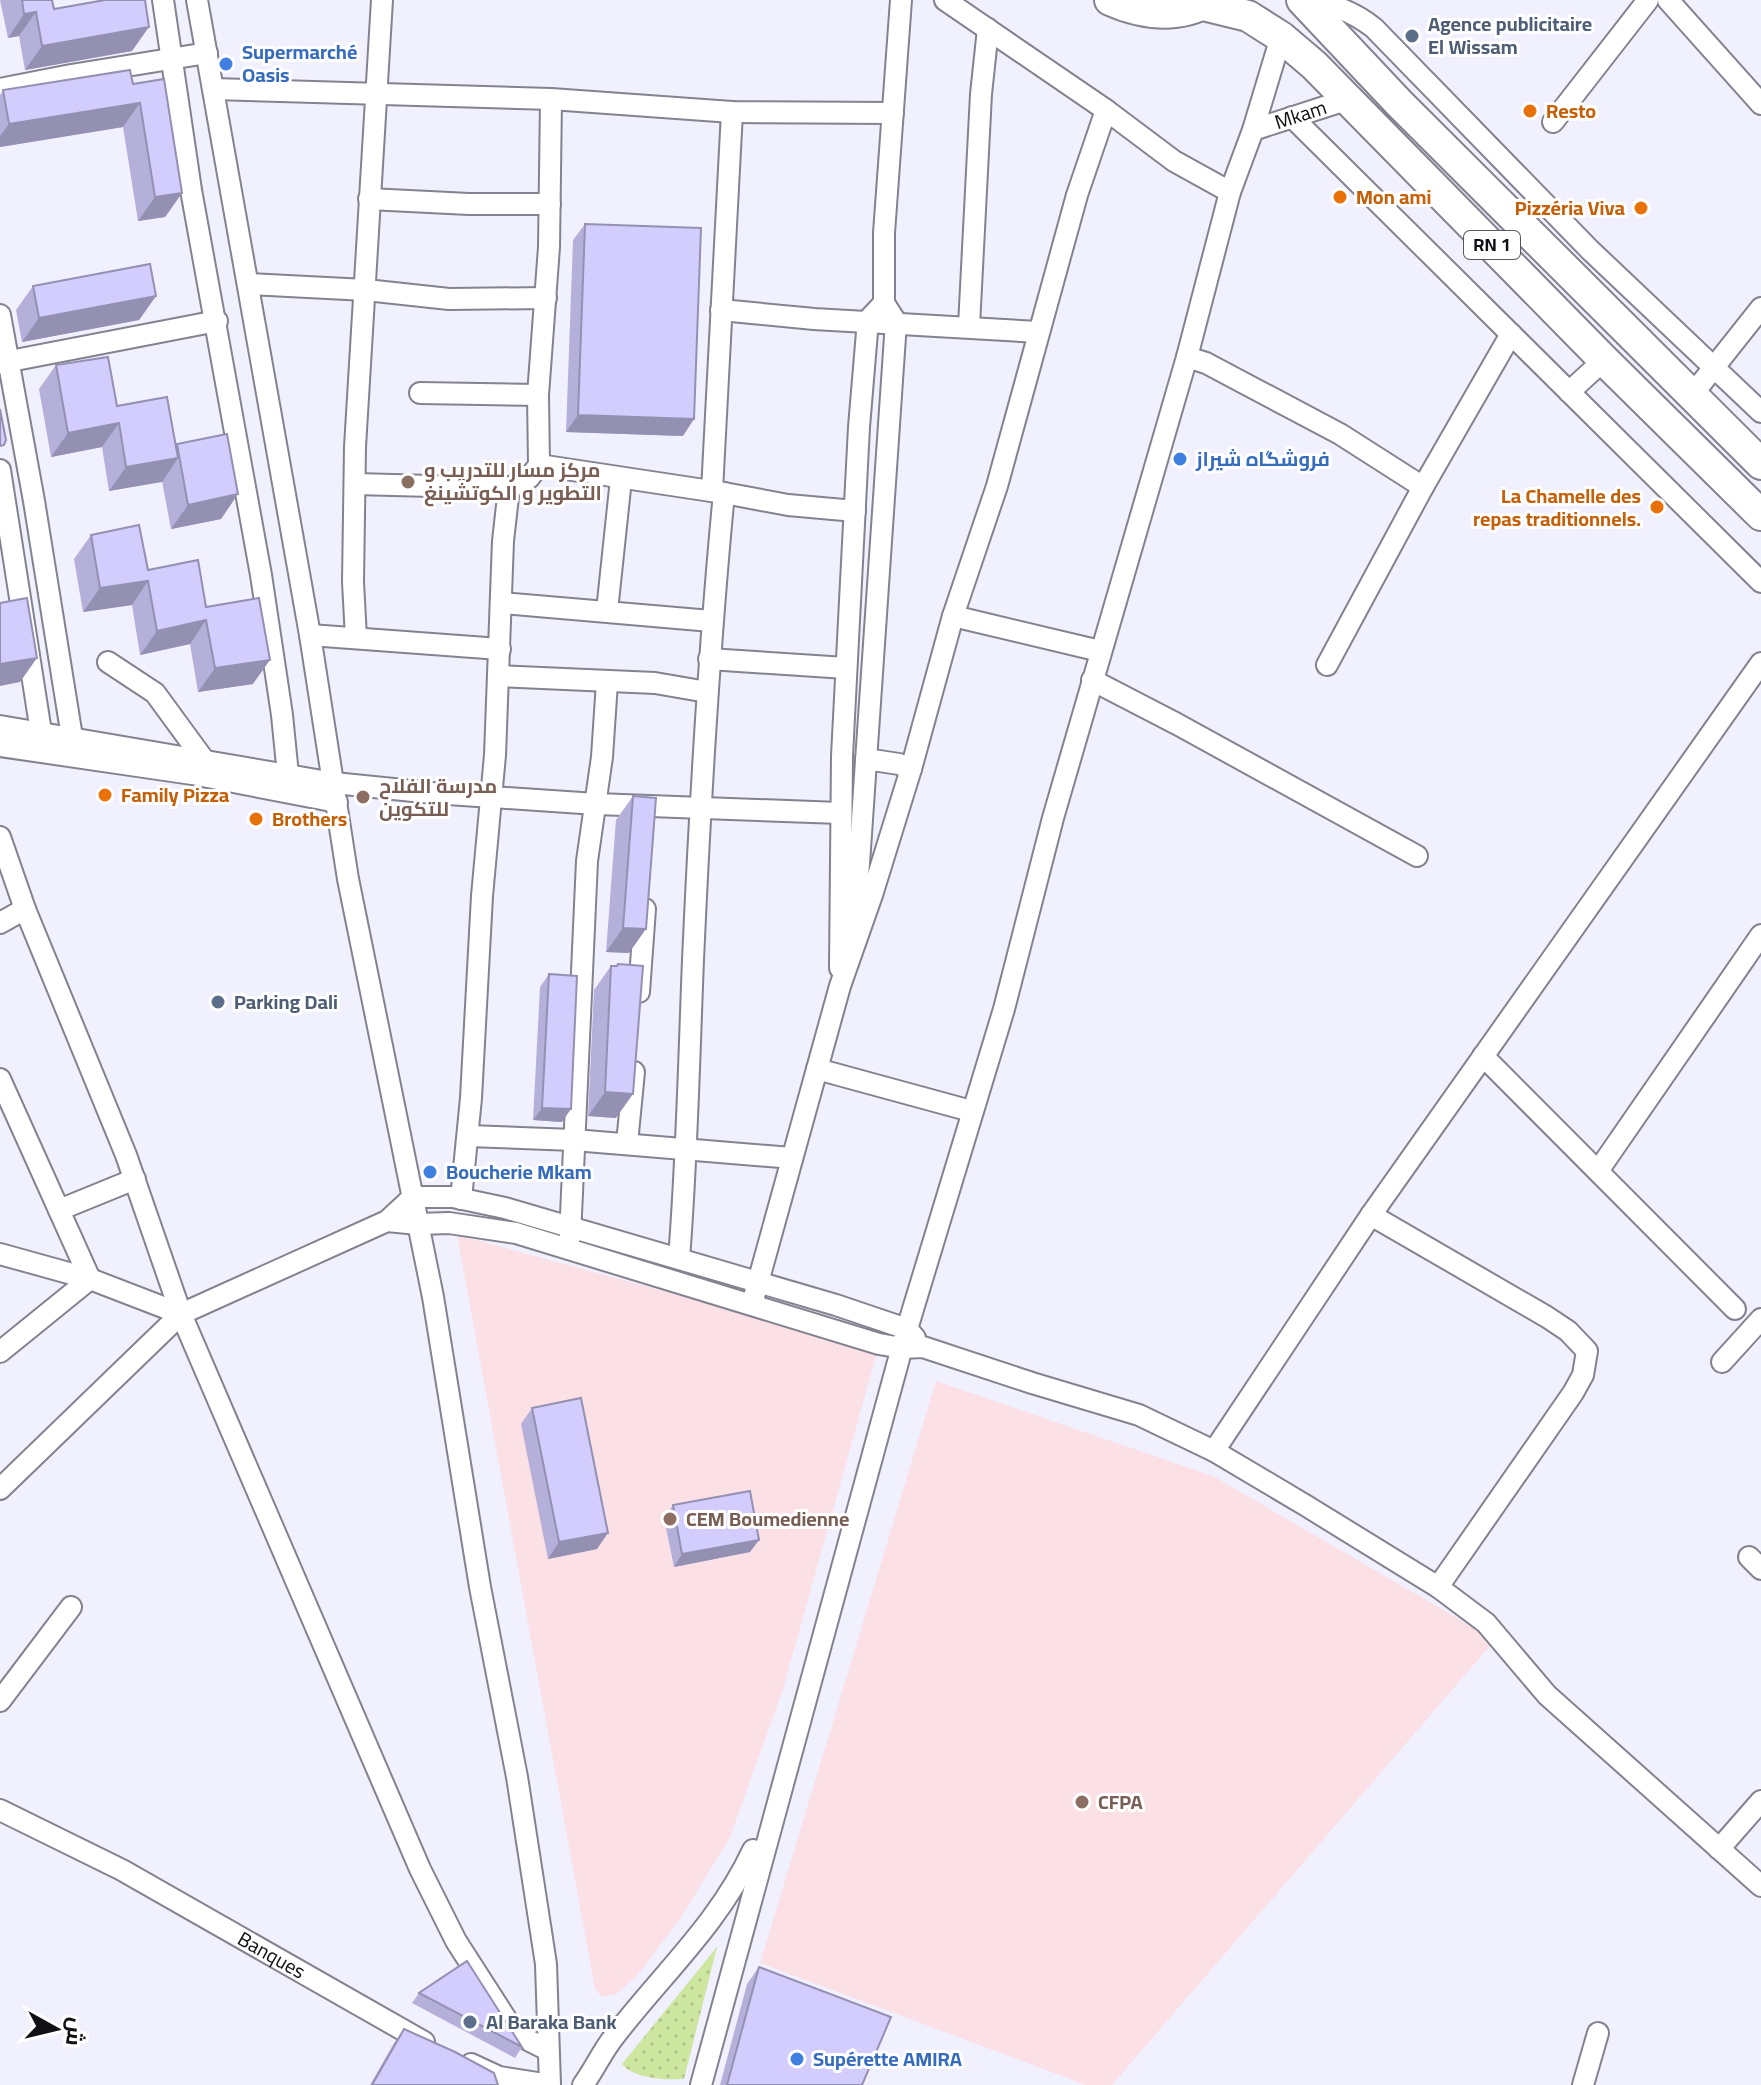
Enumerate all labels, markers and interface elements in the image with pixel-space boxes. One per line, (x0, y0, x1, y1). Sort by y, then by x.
place label: Agence publicitaire El Wissam (1428, 5, 1592, 65)
marker: Agence publicitaire El Wissam (1403, 27, 1421, 45)
place label: Supermarché Oasis (242, 33, 357, 93)
marker: Supermarché Oasis (217, 55, 235, 73)
street label: Mkam (1269, 88, 1331, 140)
place label: Resto (1546, 92, 1596, 129)
marker: Resto (1521, 102, 1539, 120)
place label: Mon ami (1356, 178, 1431, 215)
marker: Mon ami (1331, 188, 1349, 206)
place label: Pizzéria Viva (1515, 189, 1626, 226)
marker: Pizzéria Viva (1632, 199, 1650, 217)
road number: RN 1 (1464, 231, 1520, 259)
place label: فروشگاه شيراز (1195, 440, 1330, 477)
marker: فروشگاه شيراز (1171, 450, 1189, 468)
place label: مركز مسار للتدريب و التطوير و الكوتشينغ (424, 451, 602, 511)
marker: مركز مسار للتدريب و التطوير و الكوتشينغ (399, 473, 417, 491)
place label: La Chamelle des repas traditionnels. (1473, 477, 1641, 537)
marker: La Chamelle des repas traditionnels. (1648, 498, 1666, 516)
place label: مدرسة الفلاح للتكوين (379, 767, 497, 827)
place label: Family Pizza (121, 776, 230, 813)
marker: Family Pizza (96, 786, 114, 804)
marker: مدرسة الفلاح للتكوين (354, 788, 372, 806)
place label: Brothers (272, 800, 347, 837)
marker: Brothers (247, 810, 265, 828)
place label: Parking Dali (234, 983, 338, 1020)
marker: Parking Dali (209, 993, 227, 1011)
place label: Boucherie Mkam (446, 1153, 592, 1190)
marker: Boucherie Mkam (421, 1163, 439, 1181)
place label: CEM Boumedienne (686, 1500, 849, 1537)
marker: CEM Boumedienne (661, 1510, 679, 1528)
place label: CFPA (1098, 1783, 1143, 1820)
marker: CFPA (1073, 1793, 1091, 1811)
street label: Banques (231, 1920, 313, 1989)
north arrow (16, 1989, 96, 2069)
place label: Al Baraka Bank (486, 2003, 617, 2040)
marker: Al Baraka Bank (461, 2013, 479, 2031)
text: ش (53, 2015, 99, 2049)
place label: Supérette AMIRA (813, 2040, 962, 2077)
marker: Supérette AMIRA (788, 2050, 806, 2068)

